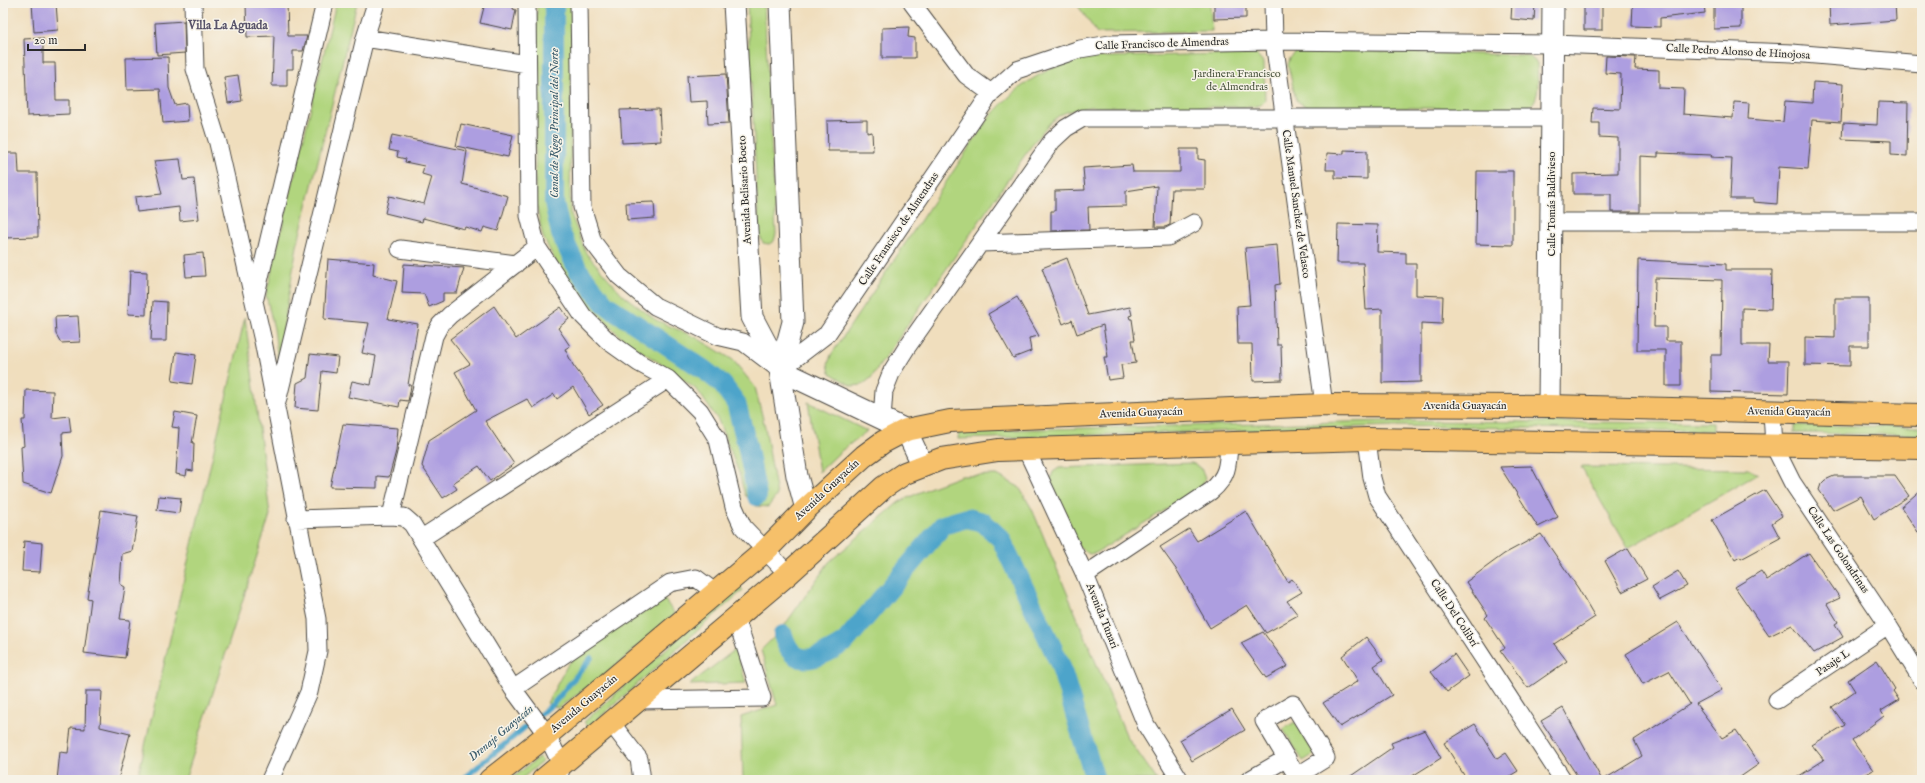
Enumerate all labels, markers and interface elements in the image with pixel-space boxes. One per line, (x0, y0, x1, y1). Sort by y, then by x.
district label: Villa La Aguada (187, 18, 269, 34)
scale bar (28, 26, 85, 52)
text: 20 m (34, 33, 57, 48)
street label: Calle Francisco de Almendras (1095, 35, 1229, 53)
street label: Calle Pedro Alonso de Hinojosa (1665, 41, 1811, 63)
water label: Canal de Riego Principal del Norte (547, 48, 563, 198)
park label: Jardinera Francisco de Almendras (1191, 67, 1281, 94)
street label: Calle Manuel Sanchez de Velasco (1279, 129, 1313, 279)
street label: Avenida Belisario Boeto (735, 135, 755, 246)
street label: Calle Tomás Baldivieso (1545, 151, 1559, 256)
street label: Calle Francisco de Almendras (856, 170, 942, 288)
street label: Avenida Guayacán (1422, 399, 1507, 413)
street label: Avenida Guayacán (1746, 404, 1831, 420)
street label: Avenida Guayacán (1098, 405, 1183, 421)
street label: Avenida Guayacán (791, 456, 862, 524)
street label: Calle Las Golondrinas (1804, 504, 1872, 596)
street label: Calle Del Colibrí (1427, 577, 1482, 650)
street label: Avenida Tunari (1082, 580, 1121, 651)
street label: Pasaje L (1814, 647, 1853, 679)
street label: Avenida Guayacán (547, 672, 621, 737)
water label: Drenaje Guayacán (465, 701, 537, 765)

